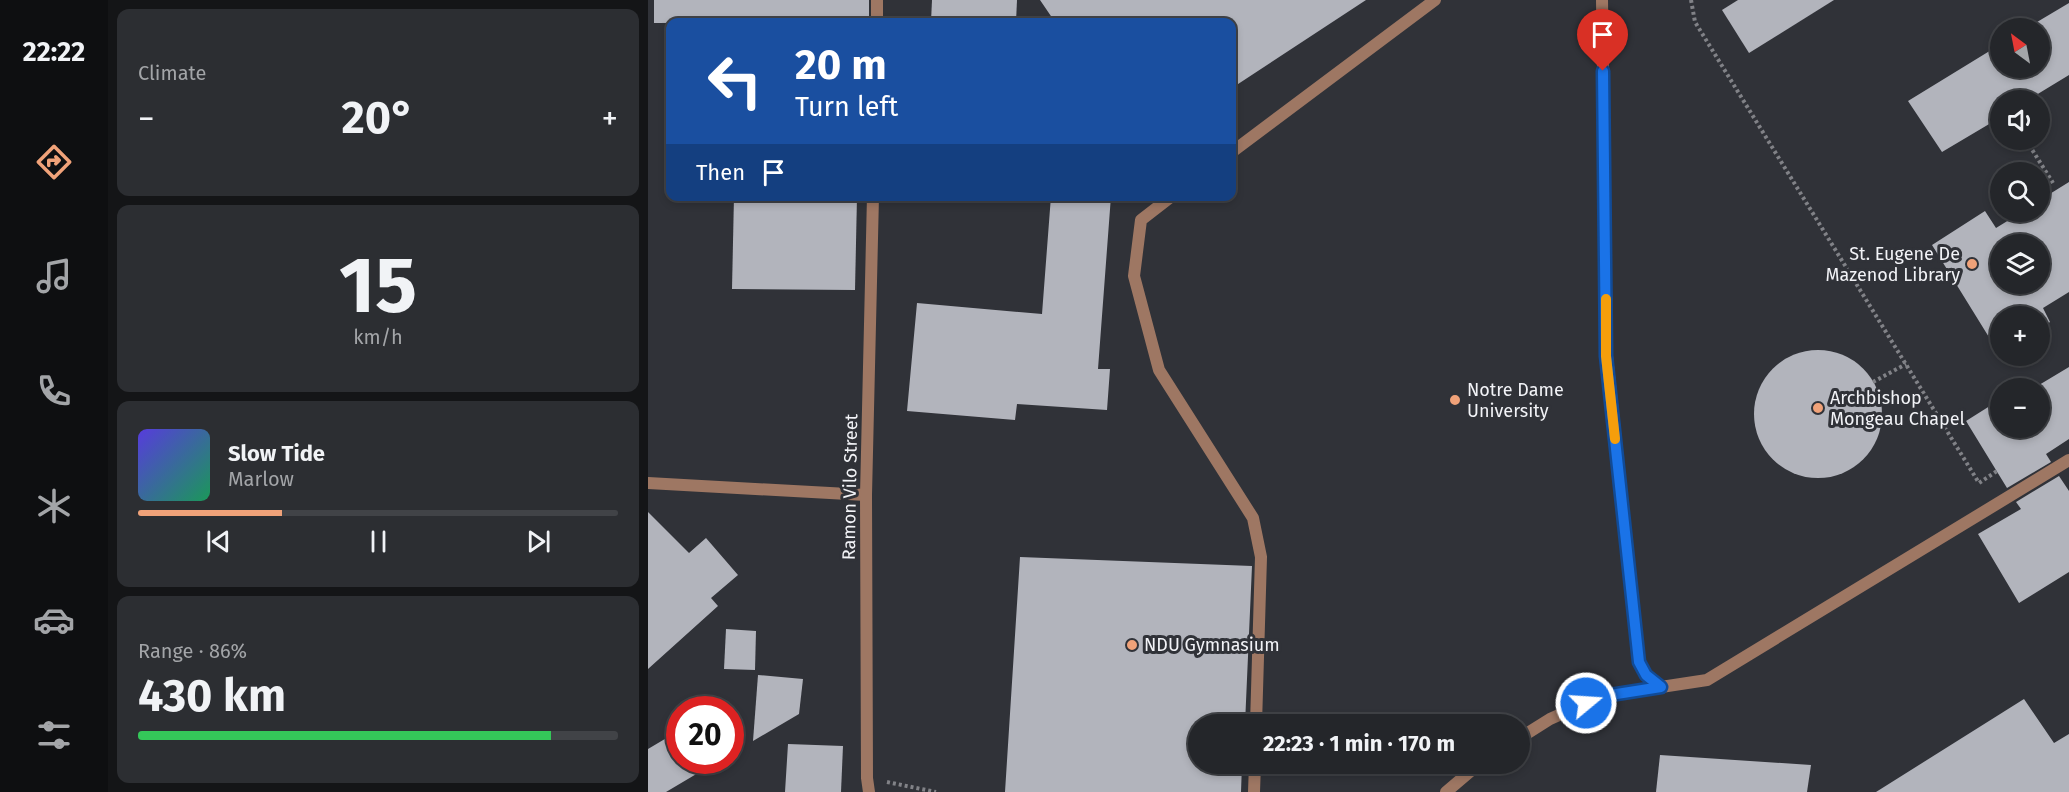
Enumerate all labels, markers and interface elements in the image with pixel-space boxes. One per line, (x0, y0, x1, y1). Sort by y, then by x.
pin (1577, 9, 1628, 71)
icon: arrive (1586, 18, 1619, 51)
north arrow (1990, 18, 2050, 78)
map controls (1990, 18, 2050, 438)
text: 22:22 (23, 36, 85, 68)
text: 20 m (795, 40, 887, 90)
icon: left (696, 42, 774, 120)
text: Climate (138, 61, 206, 85)
button: sound (1990, 90, 2050, 150)
text: 20° (341, 91, 415, 145)
text: Turn left (795, 91, 898, 123)
text: − (138, 99, 155, 139)
text: + (602, 99, 618, 139)
icon: directions (33, 141, 75, 183)
icon: arrive (757, 156, 790, 189)
text: Then (696, 159, 745, 186)
button: search (1990, 162, 2050, 222)
button: layers (1990, 234, 2050, 294)
text: 15 (339, 239, 417, 333)
place label: St. Eugene De Mazenod Library (1825, 243, 1960, 286)
icon: music (33, 255, 75, 297)
marker: St. Eugene De Mazenod Library (1965, 257, 1979, 271)
button: + (1990, 306, 2050, 366)
text: km/h (353, 325, 403, 349)
icon: phone (33, 370, 75, 412)
button: − (1990, 378, 2050, 438)
place label: Notre Dame University (1467, 379, 1564, 422)
place label: Archbishop Mongeau Chapel (1830, 387, 1965, 430)
marker: Notre Dame University (1448, 393, 1462, 407)
marker: Archbishop Mongeau Chapel (1811, 401, 1825, 415)
street label: Ramon Vilo Street (838, 413, 862, 560)
text: Slow Tide (228, 440, 325, 467)
text: Marlow (228, 467, 294, 491)
icon: climate (33, 485, 75, 527)
icon: previous (202, 525, 235, 558)
icon: pause (362, 525, 395, 558)
icon: next (522, 525, 555, 558)
icon: car (33, 599, 75, 641)
place label: NDU Gymnasium (1144, 634, 1280, 656)
marker: NDU Gymnasium (1125, 638, 1139, 652)
text: Range · 86% (138, 639, 247, 663)
text: 430 km (138, 669, 286, 723)
position arrow (1554, 671, 1618, 735)
speed limit sign: 20 (666, 696, 744, 774)
icon: filters (33, 714, 75, 756)
text: 22:23 · 1 min · 170 m (1263, 730, 1455, 757)

